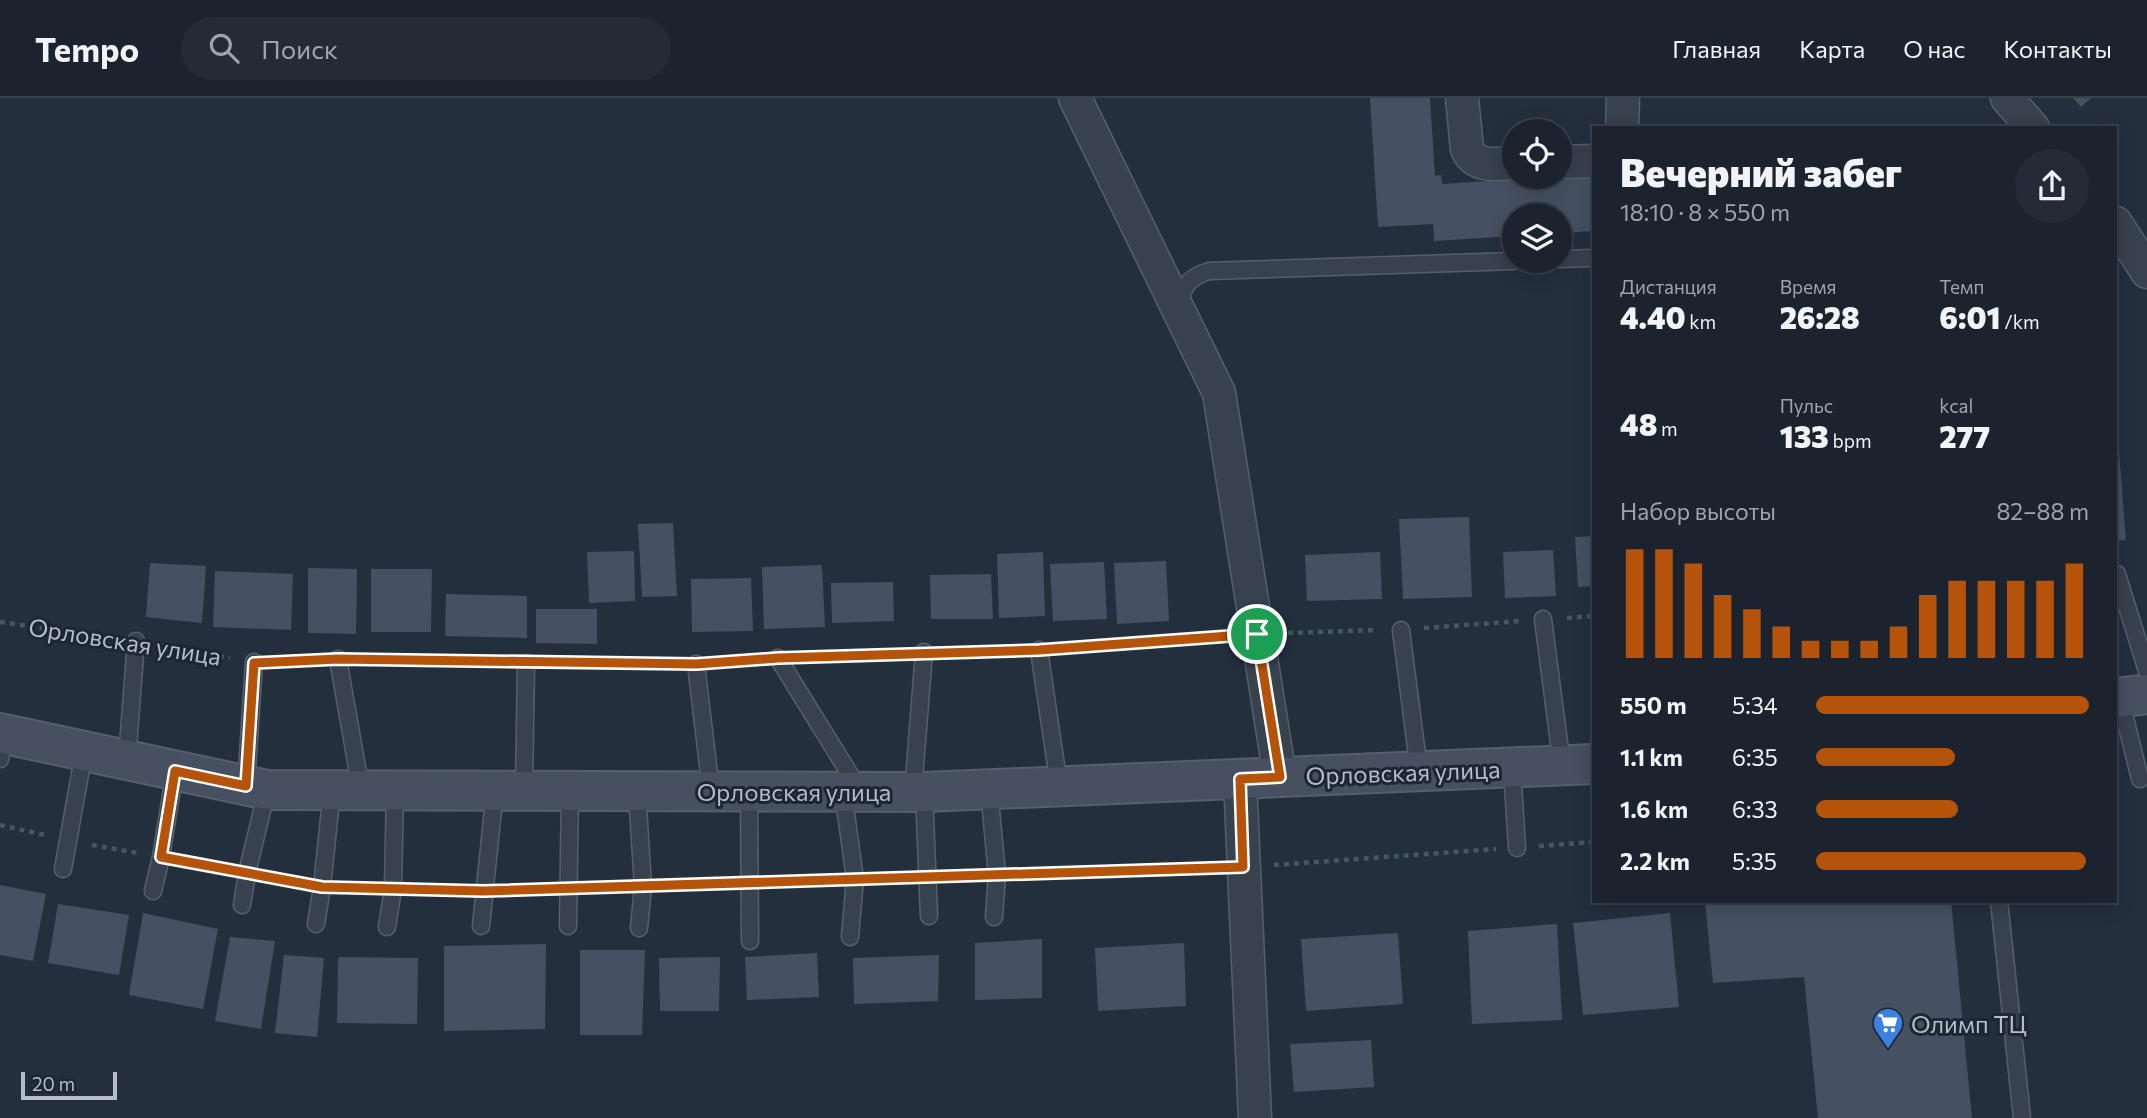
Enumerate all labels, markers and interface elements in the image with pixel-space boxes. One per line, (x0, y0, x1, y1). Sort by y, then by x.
search box (181, 17, 671, 80)
text: Tempo (35, 28, 139, 69)
icon: search (205, 29, 243, 67)
text: Поиск (261, 33, 338, 64)
text: Главная (1672, 34, 1761, 63)
text: Карта (1799, 34, 1865, 63)
text: О нас (1903, 34, 1965, 63)
text: Контакты (2003, 34, 2112, 63)
map controls (1502, 119, 1572, 273)
button: locate (1502, 119, 1572, 189)
text: Вечерний забег (1620, 148, 1902, 195)
button: share (2015, 149, 2089, 223)
text: 18:10 · 8 × 550 m (1620, 198, 1790, 226)
button: layers (1502, 203, 1572, 273)
text: Дистанция (1620, 275, 1717, 298)
text: Время (1780, 275, 1837, 298)
text: Темп (1939, 275, 1984, 298)
text: 4.40 (1620, 298, 1686, 335)
text: 26:28 (1780, 298, 1860, 335)
text: 6:01 (1939, 298, 2001, 335)
text: km (1686, 310, 1716, 333)
text: /km (2001, 310, 2040, 333)
text: Пульс (1780, 394, 1833, 417)
text: kcal (1939, 394, 1973, 417)
text: 48 (1620, 405, 1657, 442)
text: m (1657, 417, 1678, 440)
text: 133 (1780, 417, 1829, 454)
text: 277 (1939, 417, 1990, 454)
text: bpm (1829, 429, 1871, 452)
text: Набор высоты (1620, 497, 1776, 525)
text: 82–88 m (1996, 497, 2089, 525)
pin (1227, 604, 1287, 664)
street label: Орловская улица (27, 611, 223, 671)
icon: arrive (1238, 615, 1276, 653)
text: 550 m (1620, 691, 1687, 719)
text: 5:34 (1732, 691, 1778, 719)
text: 1.1 km (1620, 743, 1683, 771)
text: 6:35 (1732, 743, 1778, 771)
street label: Орловская улица (1305, 754, 1501, 790)
street label: Орловская улица (697, 777, 891, 806)
text: 1.6 km (1620, 795, 1688, 823)
text: 6:33 (1732, 795, 1778, 823)
text: 2.2 km (1620, 847, 1690, 875)
text: 5:35 (1732, 847, 1777, 875)
supermarket icon: Олимп ТЦ (1871, 1006, 1905, 1050)
place label: Олимп ТЦ (1911, 1009, 2027, 1038)
scale bar (21, 1069, 117, 1101)
text: 20 m (32, 1072, 75, 1095)

